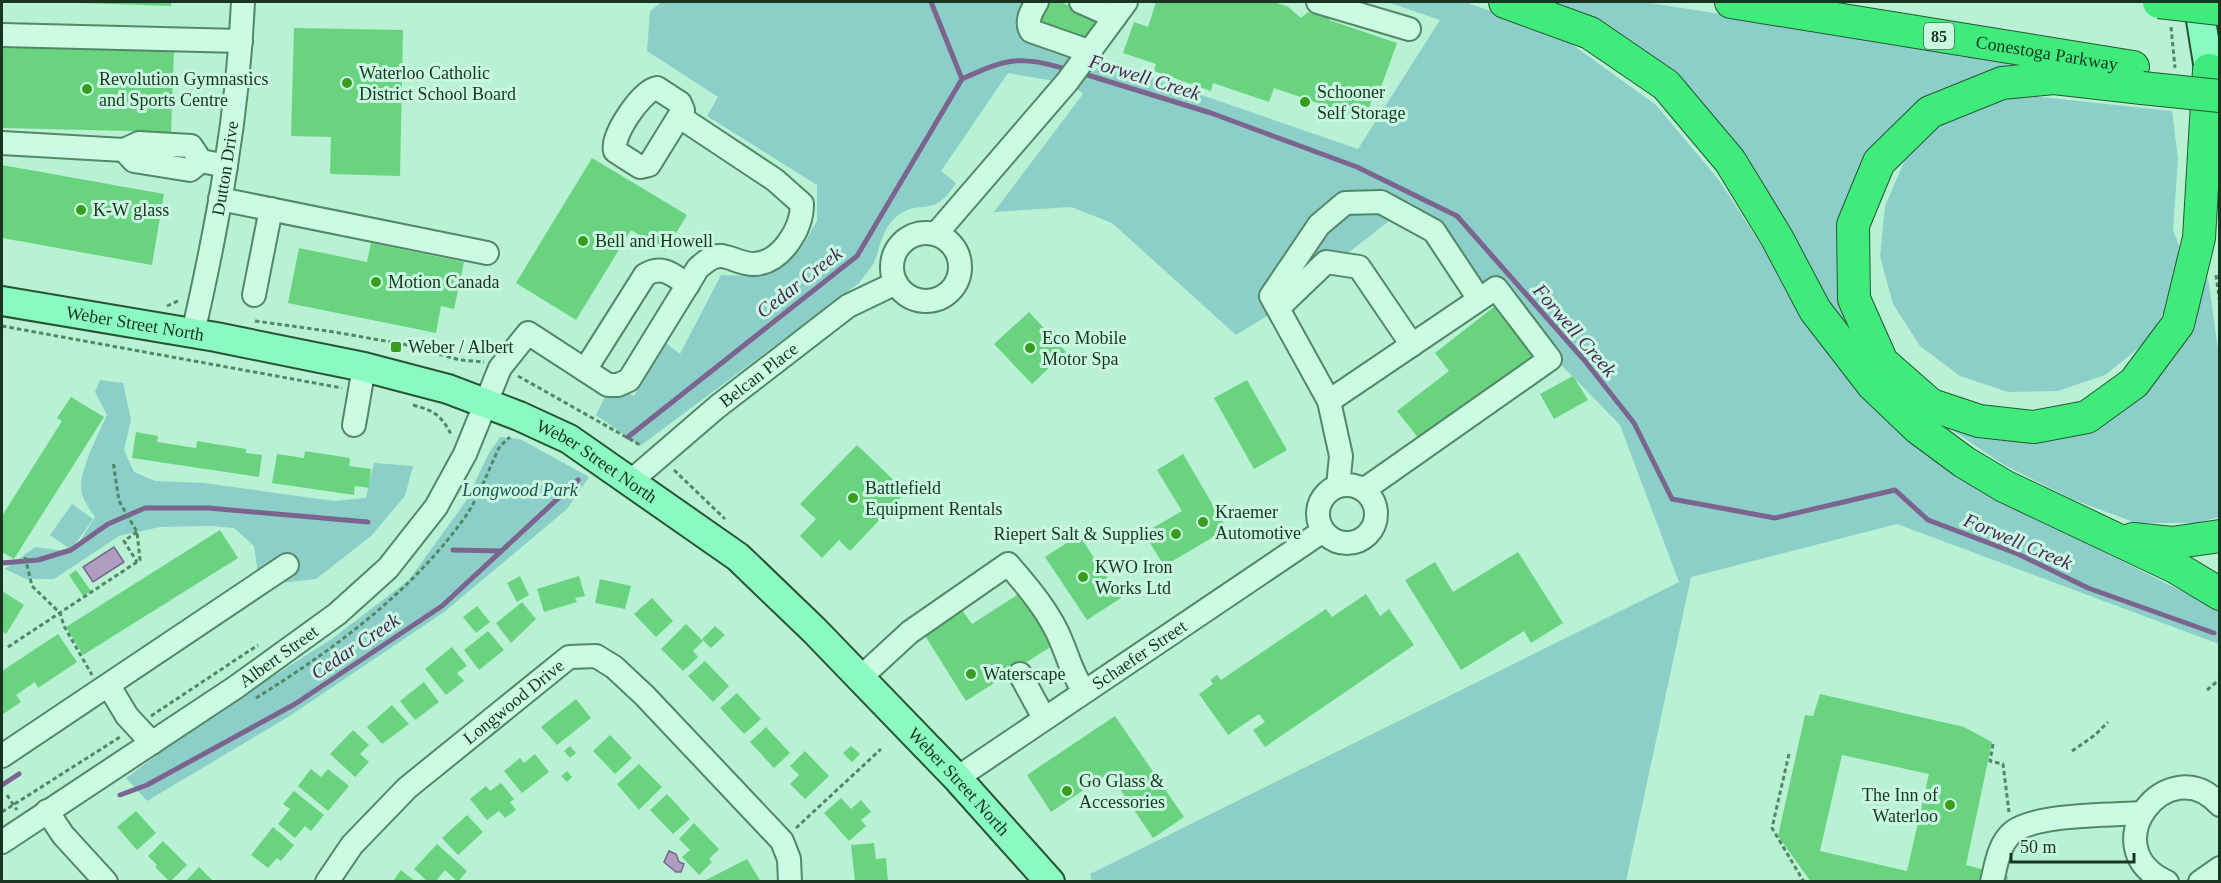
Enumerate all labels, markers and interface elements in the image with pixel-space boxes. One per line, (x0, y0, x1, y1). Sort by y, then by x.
road number: 85 (1924, 23, 1954, 49)
street label: Conestoga Parkway (1974, 32, 2119, 74)
water label: Forwell Creek (1086, 49, 1204, 105)
place label: Waterloo Catholic District School Board (359, 63, 516, 104)
place label: Revolution Gymnastics and Sports Centre (99, 69, 269, 110)
marker: Waterloo Catholic District School Board (340, 76, 354, 90)
marker: Revolution Gymnastics and Sports Centre (80, 82, 94, 96)
place label: Schooner Self Storage (1317, 82, 1405, 123)
marker: Schooner Self Storage (1298, 95, 1312, 109)
street label: Dutton Drive (208, 120, 242, 217)
place label: K-W glass (93, 200, 169, 220)
marker: K-W glass (74, 203, 88, 217)
place label: Bell and Howell (595, 231, 713, 251)
marker: Bell and Howell (576, 234, 590, 248)
water label: Cedar Creek (752, 241, 847, 322)
place label: Motion Canada (388, 272, 499, 292)
marker: Motion Canada (369, 275, 383, 289)
water label: Forwell Creek (1528, 279, 1622, 382)
street label: Weber Street North (65, 302, 206, 345)
place label: Eco Mobile Motor Spa (1042, 328, 1126, 369)
place label: Weber / Albert (408, 337, 514, 357)
street label: Belcan Place (715, 338, 802, 411)
marker: Weber / Albert (389, 340, 403, 354)
marker: Eco Mobile Motor Spa (1023, 341, 1037, 355)
street label: Weber Street North (533, 415, 661, 507)
place label: Battlefield Equipment Rentals (865, 478, 1002, 519)
park label: Longwood Park (461, 480, 579, 500)
marker: Battlefield Equipment Rentals (846, 491, 860, 505)
place label: Kraemer Automotive (1215, 502, 1301, 543)
water label: Forwell Creek (1960, 508, 2076, 574)
marker: Kraemer Automotive (1196, 515, 1210, 529)
place label: Riepert Salt & Supplies (994, 524, 1164, 544)
marker: Riepert Salt & Supplies (1169, 527, 1183, 541)
place label: KWO Iron Works Ltd (1095, 557, 1172, 598)
marker: KWO Iron Works Ltd (1076, 570, 1090, 584)
water label: Cedar Creek (307, 608, 404, 684)
street label: Schaefer Street (1088, 616, 1190, 694)
street label: Albert Street (235, 621, 322, 692)
street label: Longwood Drive (459, 655, 568, 748)
place label: Waterscape (983, 664, 1066, 684)
marker: Waterscape (964, 667, 978, 681)
street label: Weber Street North (904, 724, 1014, 840)
place label: Go Glass & Accessories (1079, 771, 1165, 812)
marker: Go Glass & Accessories (1060, 784, 1074, 798)
place label: The Inn of Waterloo (1862, 785, 1938, 826)
marker: The Inn of Waterloo (1943, 798, 1957, 812)
scale bar (2011, 826, 2134, 864)
text: 50 m (2020, 837, 2057, 857)

